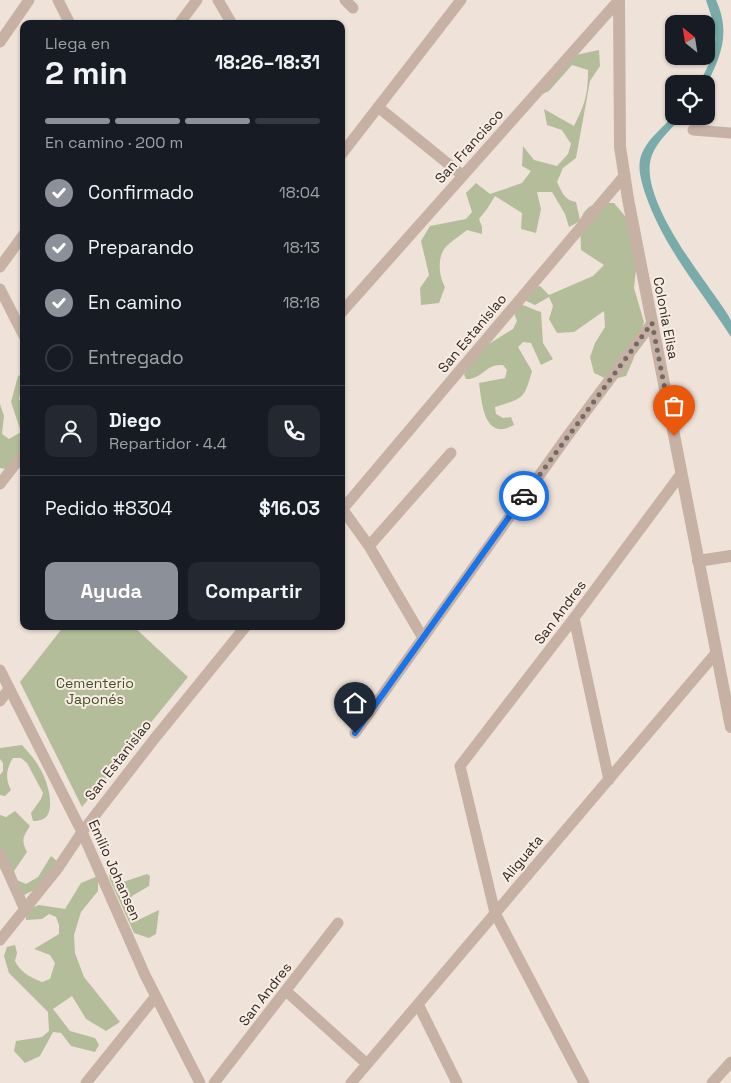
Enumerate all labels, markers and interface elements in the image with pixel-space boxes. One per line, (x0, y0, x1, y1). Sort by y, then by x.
north arrow (665, 15, 715, 65)
map controls (665, 15, 715, 125)
text: Llega en (45, 33, 110, 54)
text: 18:26–18:31 (215, 50, 320, 75)
text: 2 min (45, 53, 128, 93)
button: locate (665, 75, 715, 125)
street label: San Francisco (431, 105, 507, 187)
text: En camino · 200 m (45, 132, 183, 153)
icon: check (45, 179, 73, 207)
text: Confirmado (88, 180, 194, 205)
text: 18:04 (279, 182, 320, 203)
icon: check (45, 234, 73, 262)
text: Preparando (88, 235, 194, 260)
text: 18:13 (283, 237, 320, 258)
street label: Colonia Elisa (649, 275, 683, 361)
icon: check (45, 289, 73, 317)
text: En camino (88, 290, 182, 315)
street label: San Estanislao (434, 290, 510, 376)
text: 18:18 (283, 292, 320, 313)
text: Entregado (88, 345, 184, 370)
pin (653, 385, 695, 436)
icon: bag (660, 392, 688, 420)
button: person (45, 405, 97, 457)
button: phone (268, 405, 320, 457)
text: Diego (109, 408, 161, 433)
text: Repartidor · 4.4 (109, 433, 227, 454)
courier (499, 471, 549, 521)
icon: car (510, 482, 538, 510)
text: Pedido #8304 (45, 496, 172, 521)
text: $16.03 (259, 496, 320, 521)
button: Ayuda (45, 562, 178, 620)
button: Compartir (188, 562, 320, 620)
street label: San Andres (530, 576, 590, 648)
park label: Cementerio Japonés (56, 674, 134, 708)
pin (334, 682, 376, 733)
icon: home (341, 689, 369, 717)
street label: San Estanislao (81, 716, 155, 804)
street label: Emilio Johansen (85, 817, 145, 923)
street label: Aliguata (497, 831, 547, 885)
street label: San Andres (235, 959, 295, 1029)

